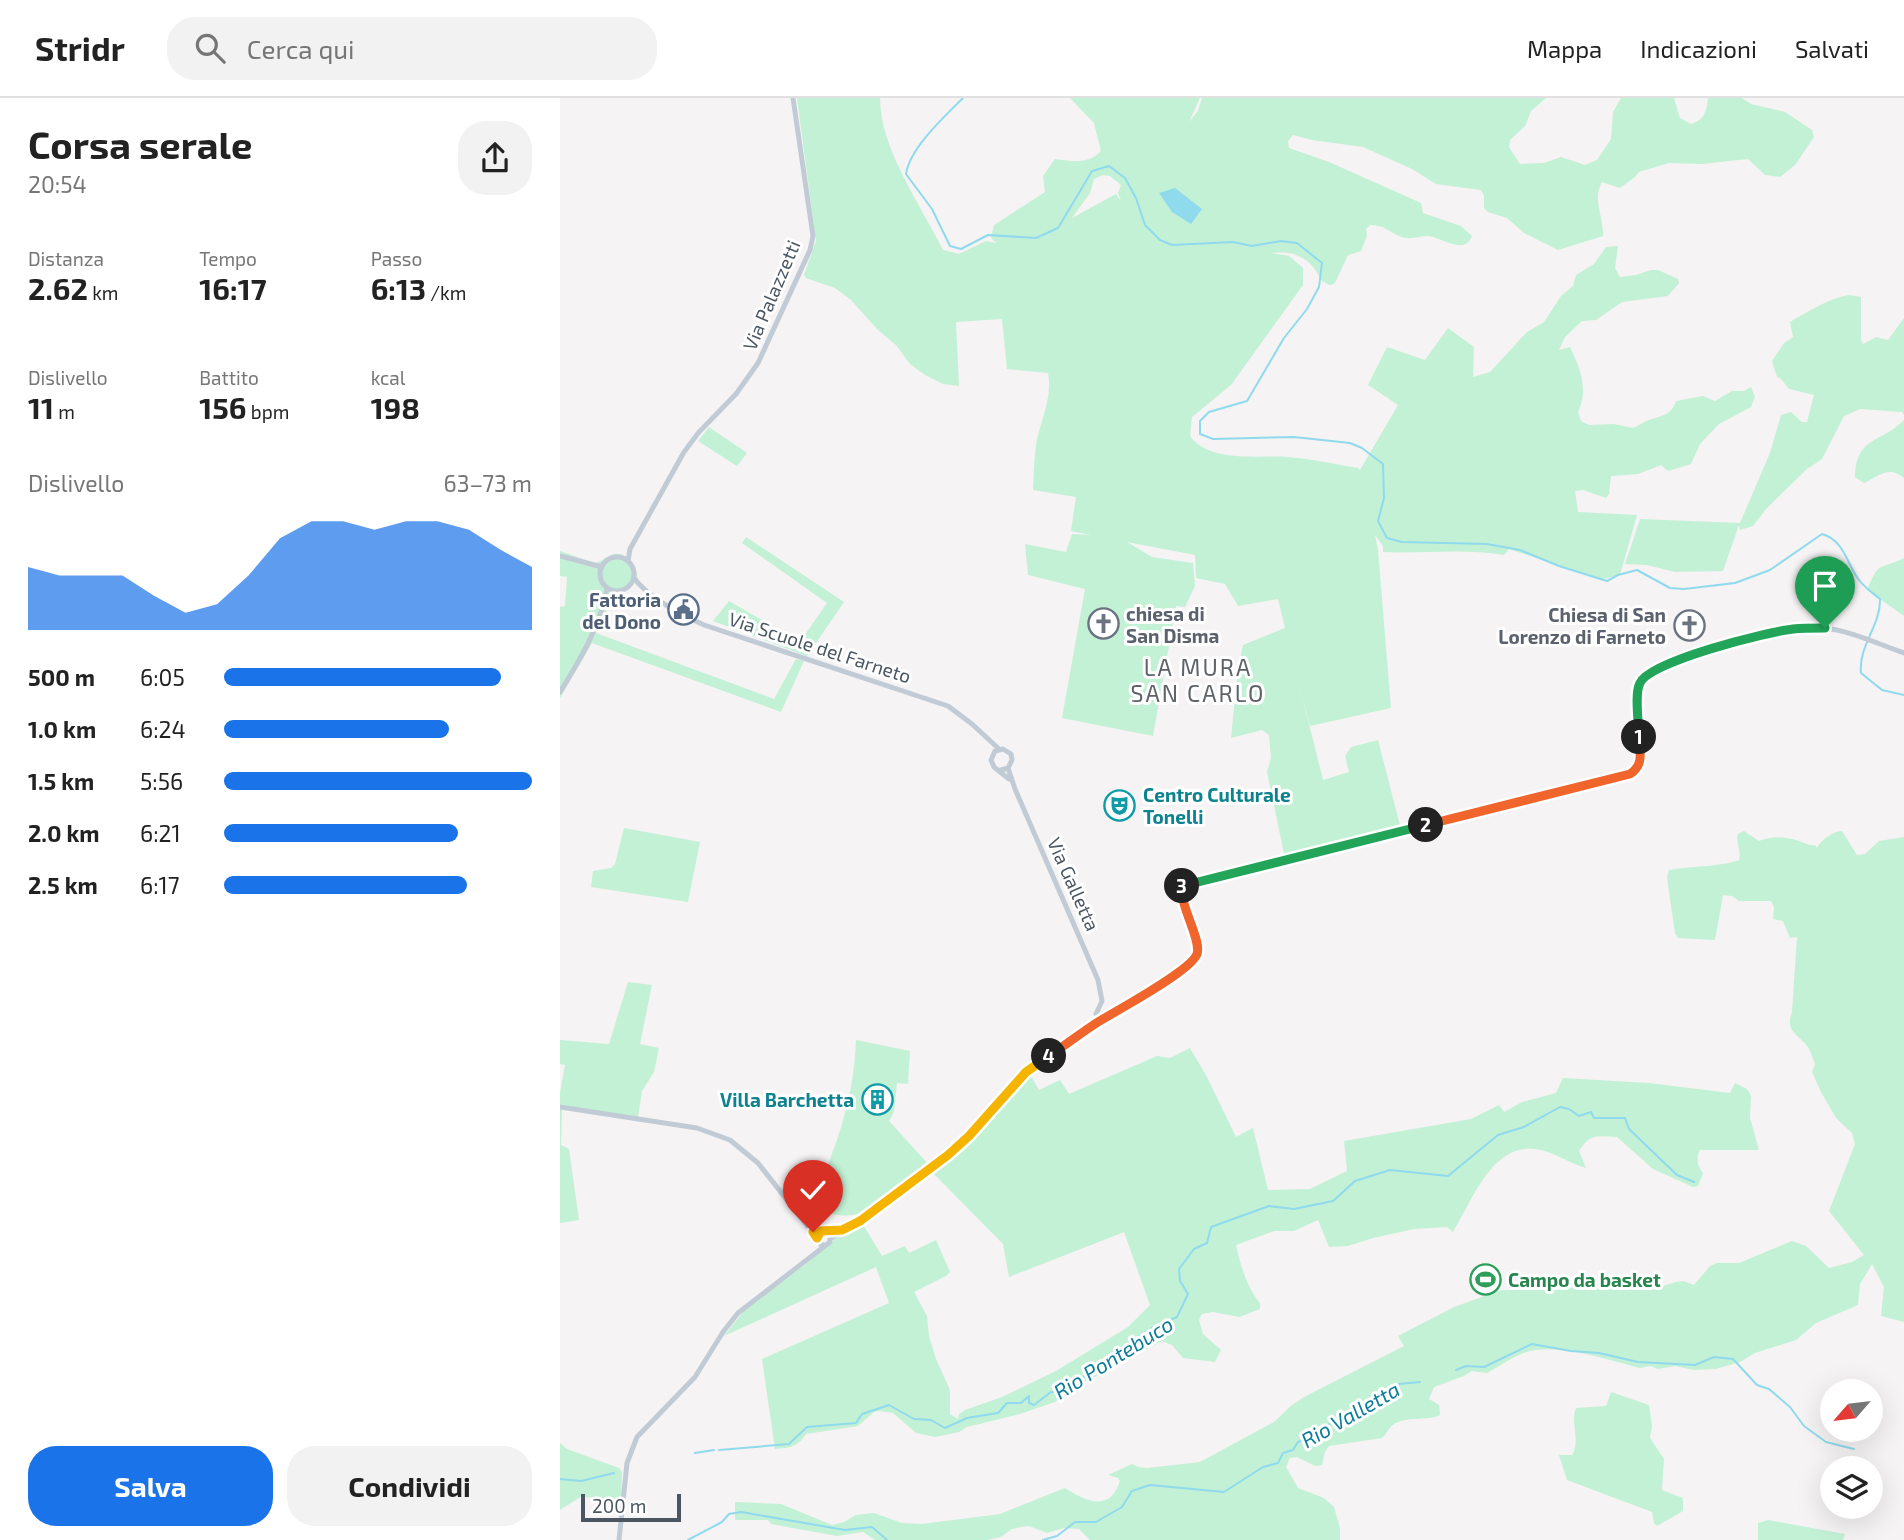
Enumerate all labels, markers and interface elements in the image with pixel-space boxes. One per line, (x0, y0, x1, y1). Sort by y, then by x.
search box (167, 17, 657, 80)
text: Stridr (35, 28, 125, 68)
icon: search (191, 29, 229, 67)
text: Cerca qui (247, 33, 355, 64)
text: Mappa (1527, 34, 1602, 63)
text: Indicazioni (1640, 34, 1757, 63)
text: Salvati (1795, 34, 1869, 63)
text: Corsa serale (28, 121, 252, 167)
button: share (458, 121, 532, 195)
text: 20:54 (28, 170, 87, 198)
street label: Via Palazzetti (737, 236, 805, 354)
text: Distanza (28, 247, 104, 270)
text: Tempo (199, 247, 257, 270)
text: Passo (371, 247, 422, 270)
text: 2.62 (28, 270, 88, 306)
text: 16:17 (199, 270, 267, 306)
text: 6:13 (371, 270, 426, 306)
text: km (88, 281, 118, 304)
text: /km (426, 281, 466, 304)
text: Dislivello (28, 366, 108, 389)
text: Battito (199, 366, 259, 389)
text: kcal (371, 366, 405, 389)
text: 11 (28, 389, 54, 425)
text: 156 (199, 389, 247, 425)
text: 198 (371, 389, 420, 425)
text: m (54, 400, 75, 423)
text: bpm (247, 400, 289, 423)
text: Dislivello (28, 469, 124, 497)
text: 63–73 m (444, 469, 532, 497)
pin (1795, 556, 1855, 628)
icon: arrive (1806, 567, 1844, 605)
place label: Fattoria del Dono (582, 588, 661, 633)
public building icon: Fattoria del Dono (667, 593, 701, 627)
place label: chiesa di San Disma (1126, 602, 1219, 647)
place label: Chiesa di San Lorenzo di Farneto (1498, 603, 1666, 648)
street label: Via Scuole del Farneto (726, 607, 914, 687)
church icon: chiesa di San Disma (1086, 607, 1120, 641)
church icon: Chiesa di San Lorenzo di Farneto (1672, 608, 1706, 642)
district label: LA MURA SAN CARLO (1130, 653, 1266, 707)
text: 500 m (28, 663, 95, 691)
text: 6:05 (140, 663, 185, 691)
text: 1.0 km (28, 715, 96, 743)
text: 6:24 (140, 715, 186, 743)
pin: 1 (1622, 720, 1656, 754)
text: 1 (1634, 725, 1643, 748)
text: 1.5 km (28, 767, 94, 795)
text: 5:56 (140, 767, 183, 795)
place label: Centro Culturale Tonelli (1143, 783, 1291, 828)
theatre icon: Centro Culturale Tonelli (1103, 788, 1137, 822)
pin: 2 (1408, 808, 1444, 842)
text: 2 (1420, 813, 1431, 836)
text: 2.0 km (28, 819, 100, 847)
text: 6:21 (140, 819, 181, 847)
street label: Via Galletta (1043, 834, 1105, 934)
pin: 3 (1164, 868, 1200, 904)
text: 2.5 km (28, 871, 98, 899)
text: 6:17 (140, 871, 180, 899)
text: 3 (1176, 874, 1187, 897)
pin: 4 (1032, 1038, 1066, 1074)
text: 4 (1042, 1044, 1055, 1067)
building icon: Villa Barchetta (860, 1082, 894, 1116)
place label: Villa Barchetta (720, 1088, 854, 1111)
pin (783, 1160, 843, 1232)
icon: check (794, 1171, 832, 1209)
sports icon: Campo da basket (1468, 1262, 1502, 1296)
place label: Campo da basket (1508, 1268, 1661, 1291)
water label: Rio Pontebuco (1049, 1310, 1177, 1404)
water label: Rio Valletta (1296, 1376, 1404, 1452)
north arrow (1820, 1379, 1883, 1442)
map controls (1820, 1379, 1883, 1519)
button: Salva (28, 1446, 273, 1526)
button: Condividi (287, 1446, 532, 1526)
button: layers (1820, 1456, 1883, 1519)
scale bar (581, 1491, 681, 1523)
text: 200 m (592, 1494, 646, 1517)

